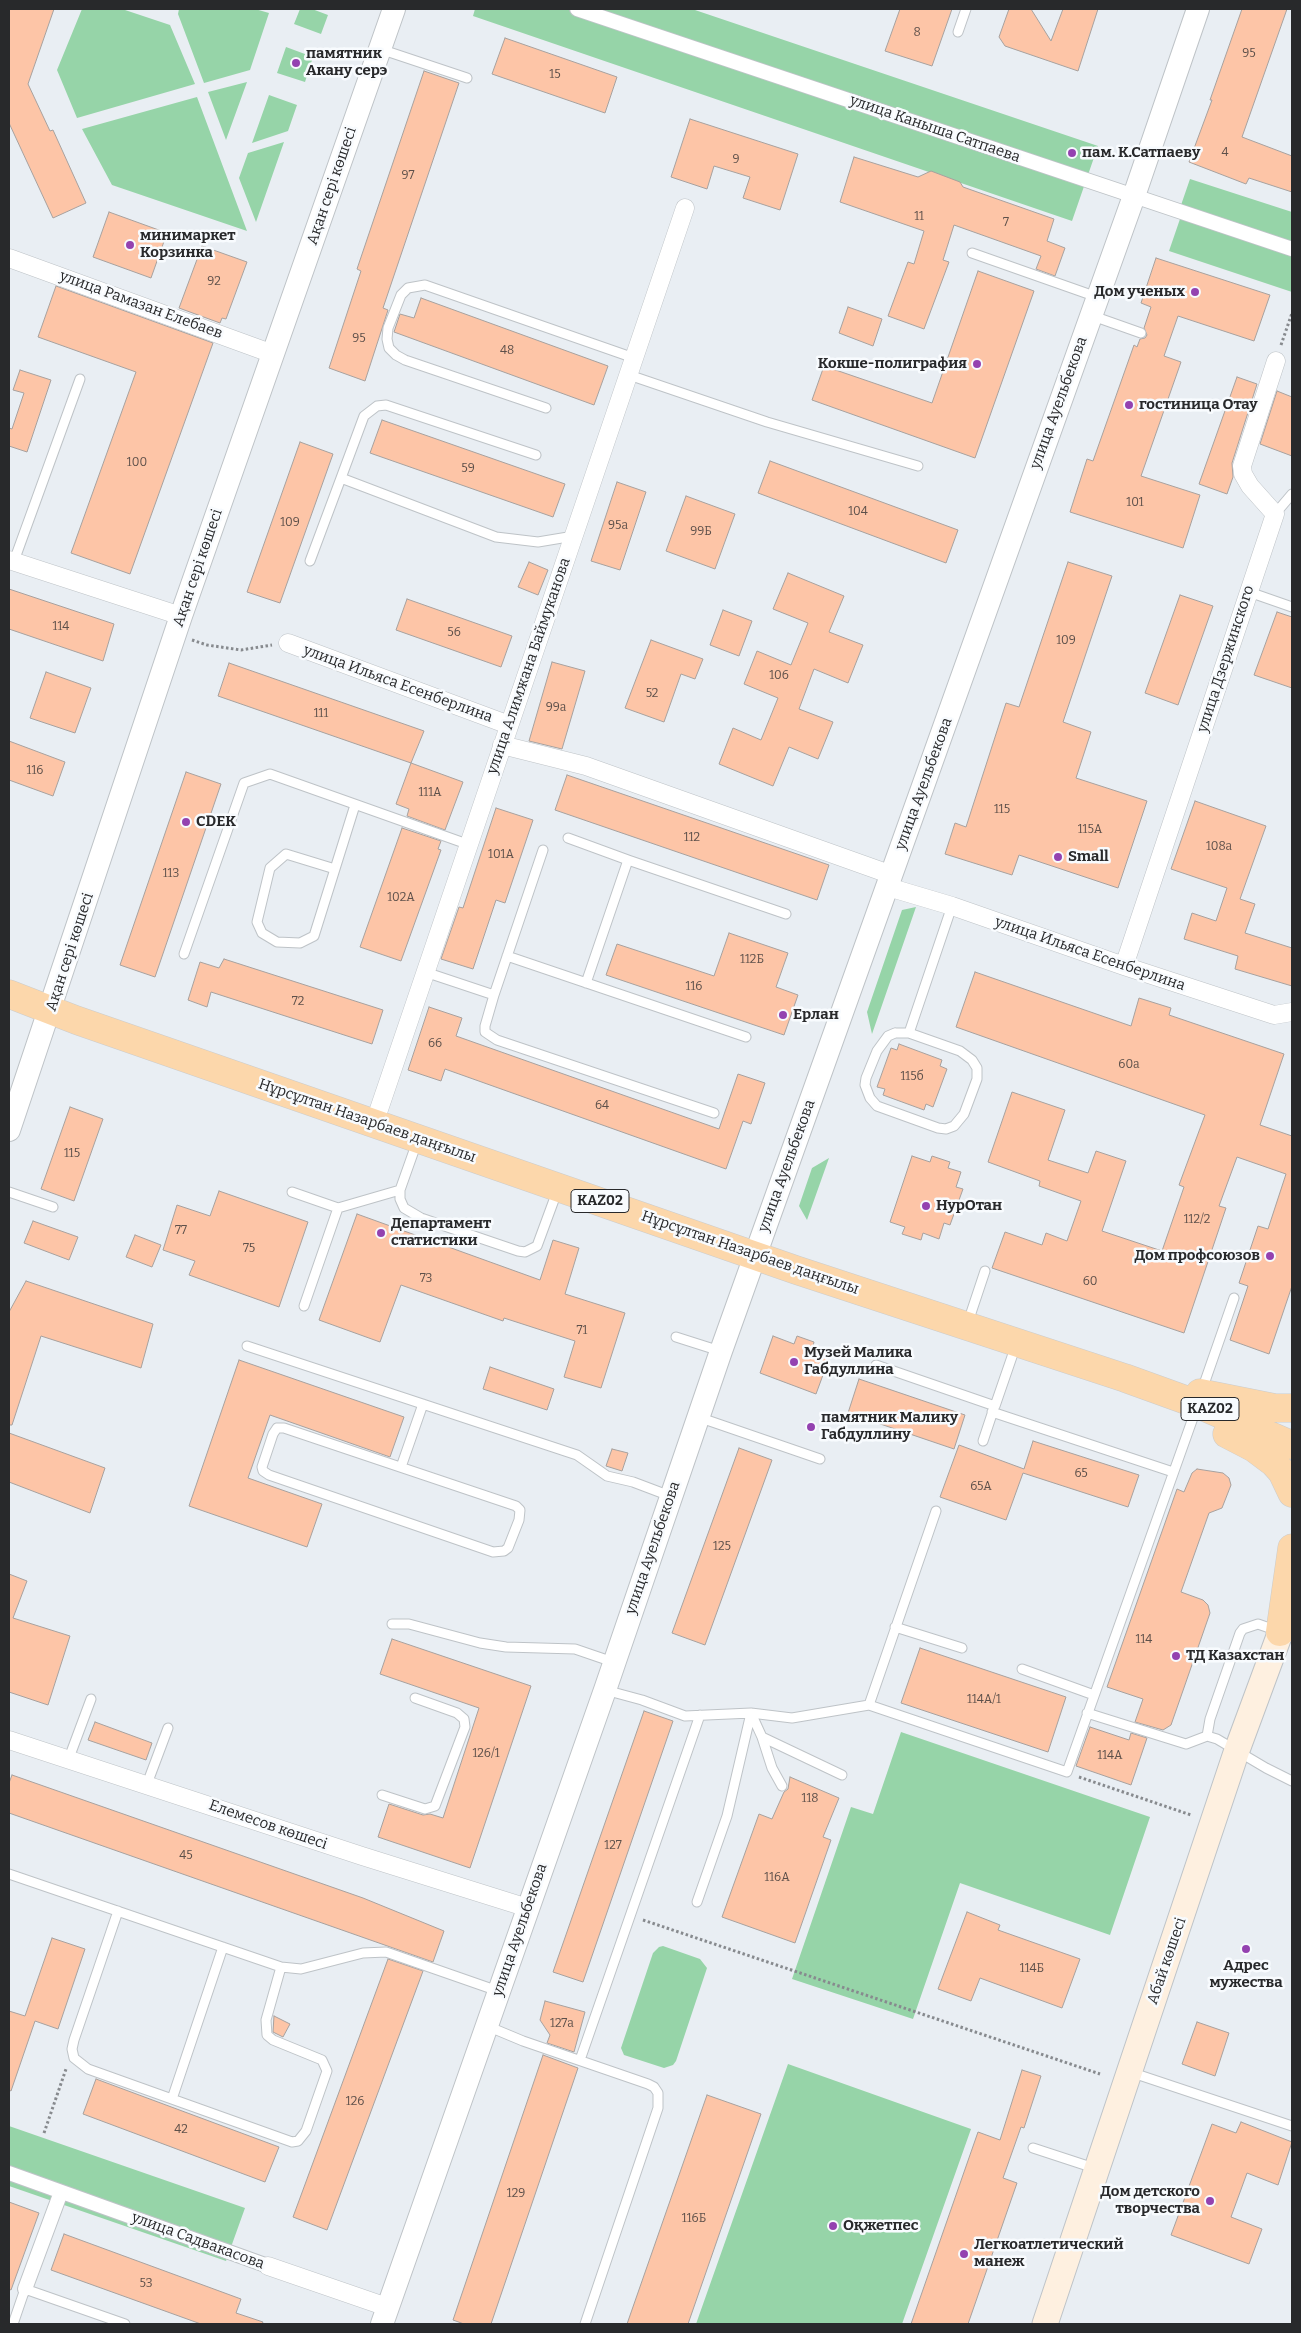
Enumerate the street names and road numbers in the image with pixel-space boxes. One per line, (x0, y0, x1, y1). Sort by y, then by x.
street label: улица Каныша Сатпаева (847, 91, 1023, 167)
street label: Ақан сері көшесі (303, 125, 361, 247)
street label: улица Рамазан Елебаев (57, 267, 225, 343)
street label: улица Ауельбекова (1027, 334, 1091, 472)
street label: Ақан сері көшесі (169, 507, 227, 629)
street label: улица Алимжана Баймуканова (483, 555, 575, 777)
street label: улица Дзержинского (1194, 583, 1258, 735)
street label: улица Ильяса Есенберлина (301, 641, 495, 727)
street label: улица Ауельбекова (892, 715, 956, 853)
street label: Ақан сері көшесі (42, 891, 98, 1013)
street label: улица Ильяса Есенберлина (992, 913, 1188, 995)
street label: Нұрсұлтан Назарбаев даңғылы (256, 1075, 478, 1167)
street label: улица Ауельбекова (755, 1097, 819, 1235)
road number: KАZ02 (571, 1190, 629, 1212)
street label: Нұрсұлтан Назарбаев даңғылы (639, 1207, 861, 1299)
road number: KАZ02 (1181, 1398, 1239, 1420)
street label: улица Ауельбекова (622, 1479, 684, 1617)
street label: Елемесов көшесі (206, 1796, 330, 1854)
street label: улица Ауельбекова (489, 1861, 551, 1999)
street label: Абай көшесі (1144, 1915, 1190, 2007)
street label: улица Садвакасова (129, 2209, 267, 2273)

